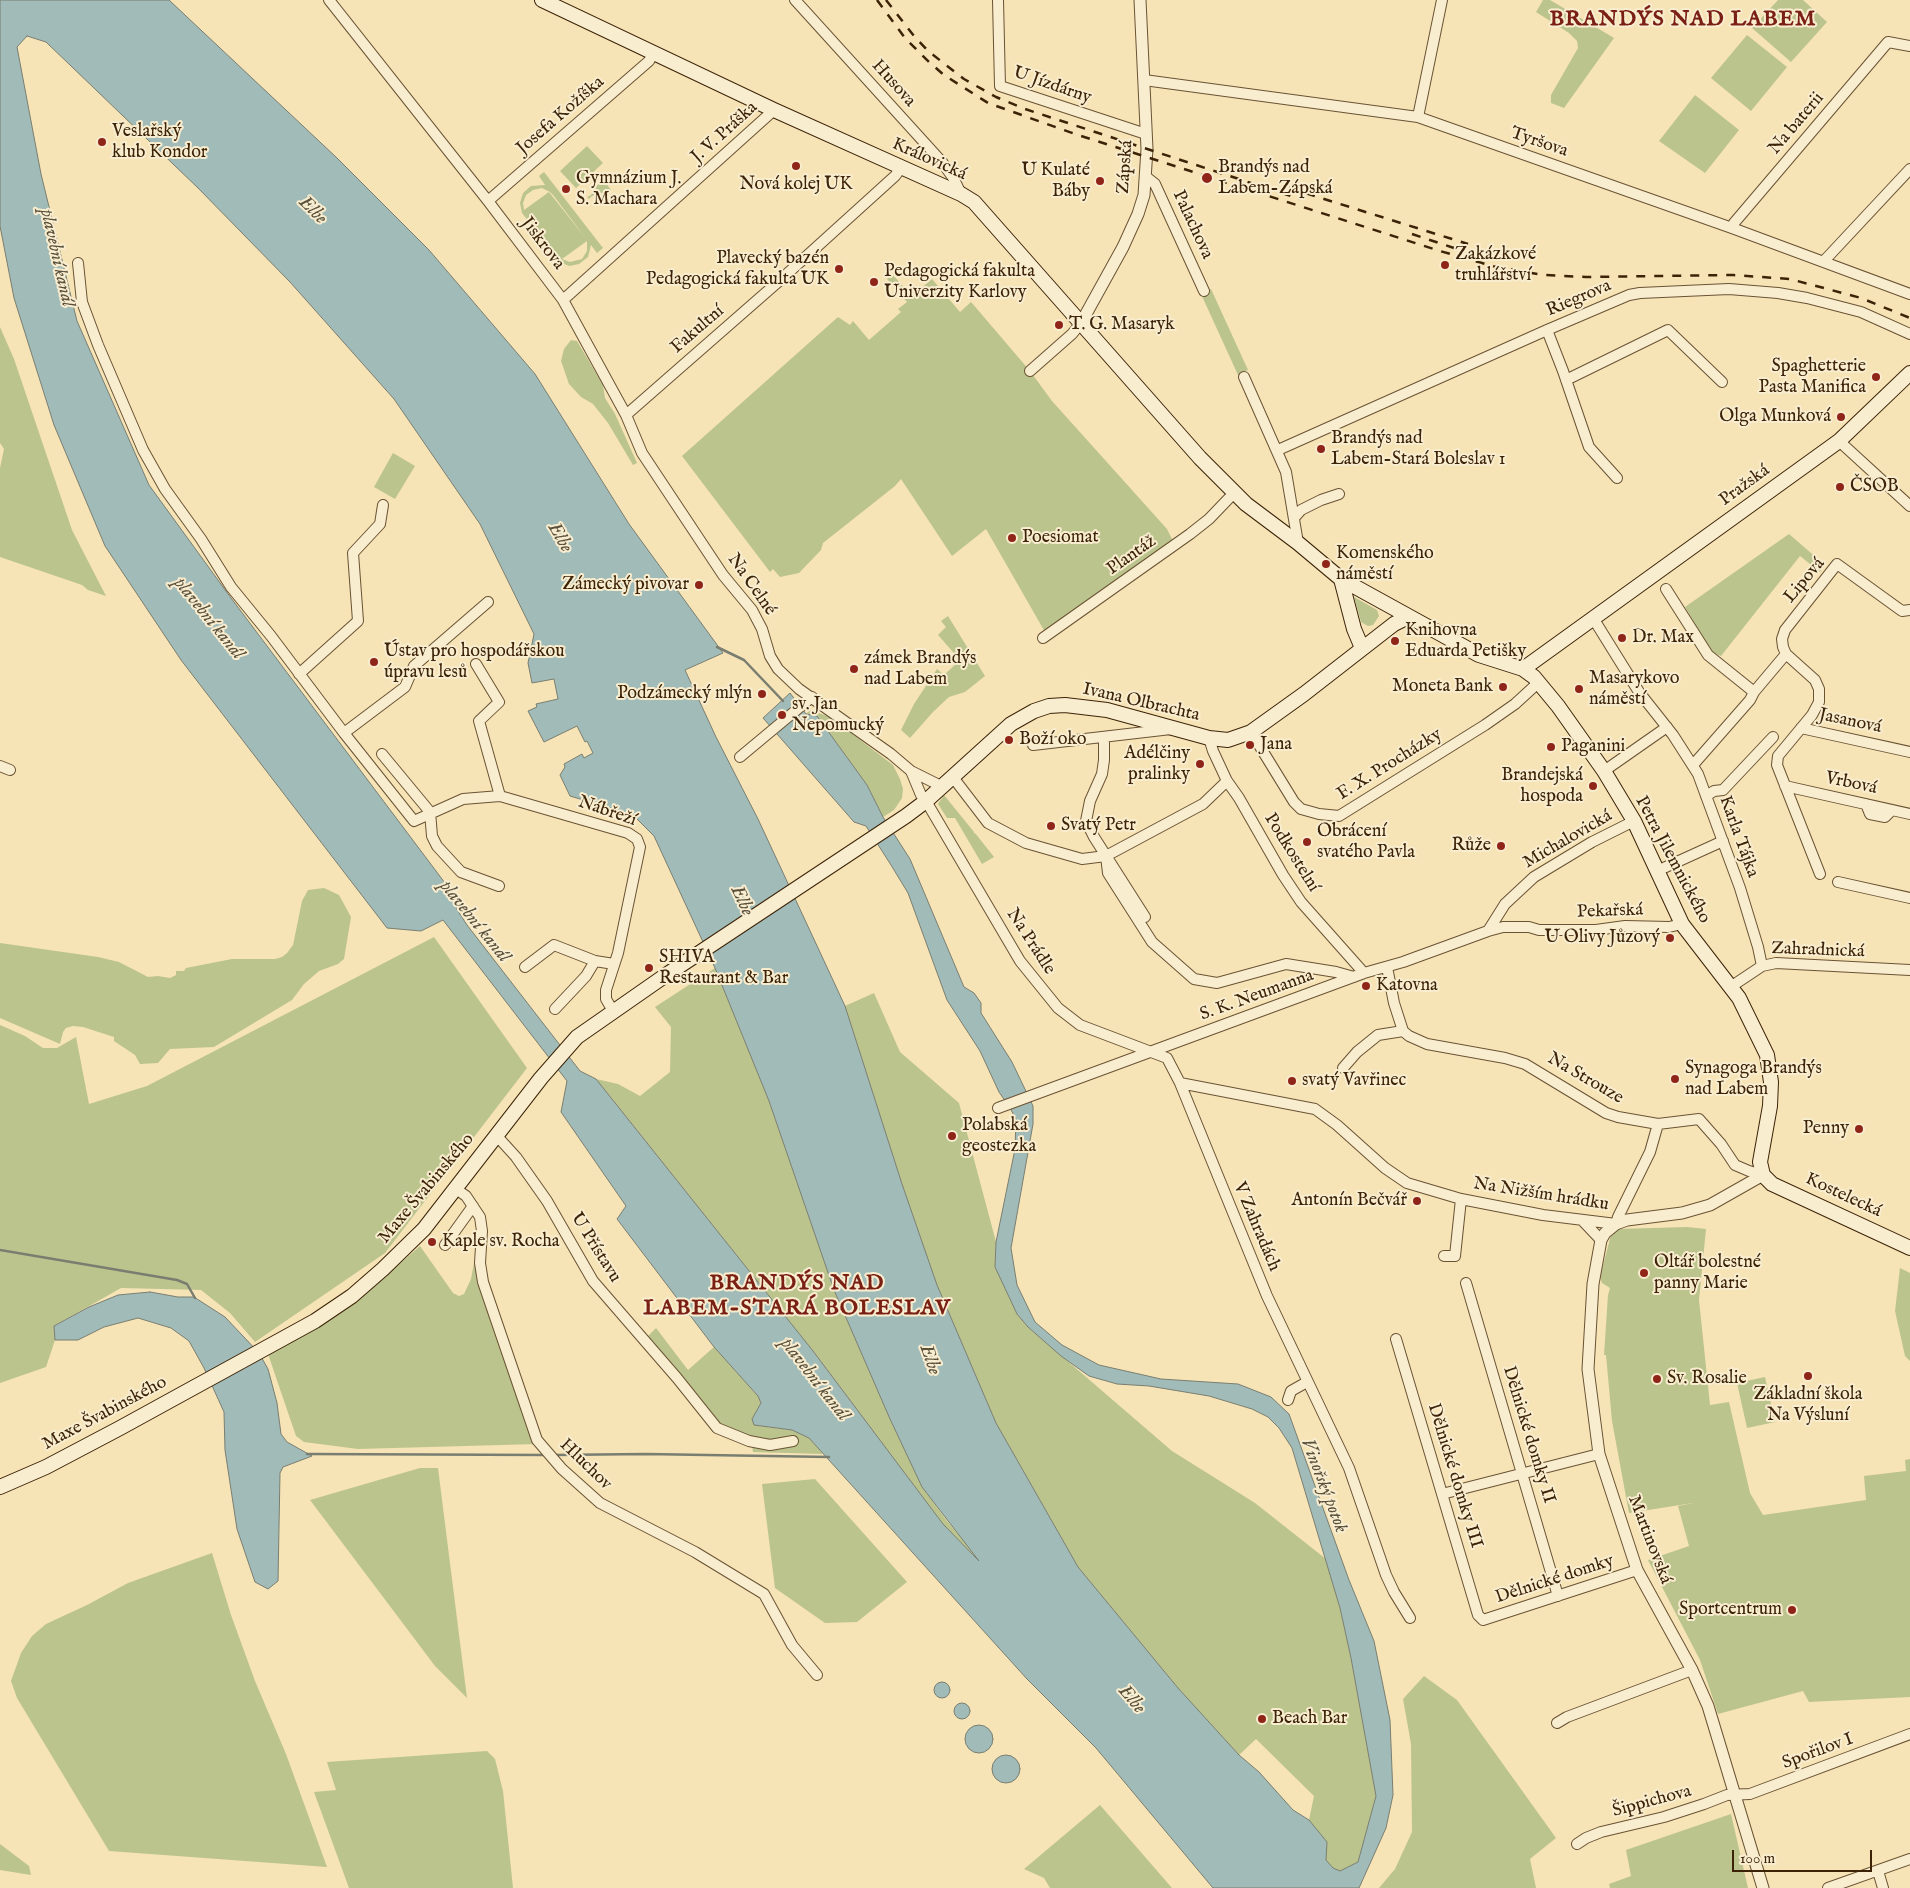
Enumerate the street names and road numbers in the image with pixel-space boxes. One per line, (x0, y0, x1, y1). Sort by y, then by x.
street label: Husova (866, 56, 920, 112)
street label: U Jízdárny (1010, 63, 1094, 109)
street label: Josefa Kožíška (513, 72, 609, 160)
street label: Na baterii (1765, 88, 1829, 160)
street label: J. V. Práška (687, 98, 763, 168)
street label: Tyršova (1507, 123, 1571, 163)
street label: Královická (888, 134, 970, 186)
street label: Zápská (1113, 139, 1139, 195)
street label: Palachova (1167, 187, 1217, 263)
street label: Jiskrova (515, 214, 569, 274)
street label: Riegrova (1543, 276, 1615, 322)
street label: Fakultní (667, 301, 729, 359)
street label: Pražská (1716, 461, 1774, 511)
street label: Plantáž (1103, 531, 1161, 581)
street label: Na Celné (722, 550, 780, 620)
street label: Lipová (1780, 554, 1830, 608)
street label: Ivana Olbrachta (1080, 679, 1202, 727)
street label: Jasanová (1817, 705, 1883, 739)
street label: F. X. Procházky (1334, 724, 1446, 806)
street label: Vrbová (1823, 768, 1879, 800)
street label: Nábřeží (575, 792, 639, 832)
street label: Petra Jilemnického (1629, 793, 1715, 927)
street label: Karla Tájka (1713, 793, 1763, 881)
street label: Michalovická (1520, 806, 1616, 874)
street label: Podkostelní (1258, 810, 1324, 896)
street label: Pekařská (1577, 900, 1643, 924)
street label: Na Prádle (1001, 905, 1059, 979)
street label: Zahradnická (1771, 939, 1865, 963)
street label: S. K. Neumanna (1197, 965, 1317, 1027)
street label: Na Strouze (1543, 1049, 1627, 1109)
street label: Maxe Švabinského (375, 1129, 479, 1249)
street label: Kostelecká (1801, 1169, 1885, 1223)
street label: Na Nižším hrádku (1472, 1174, 1610, 1216)
street label: V Zahradách (1228, 1179, 1284, 1275)
street label: U Přístavu (565, 1209, 625, 1287)
street label: Dělnické domky II (1497, 1364, 1559, 1506)
street label: Maxe Švabinského (39, 1372, 171, 1456)
street label: Dělnické domky III (1422, 1401, 1486, 1551)
street label: Hluchov (554, 1435, 616, 1495)
street label: Martinovská (1622, 1493, 1676, 1587)
street label: Dělnické domky (1493, 1551, 1617, 1609)
street label: Spořilov I (1780, 1729, 1856, 1775)
street label: Šippichova (1610, 1781, 1694, 1823)

